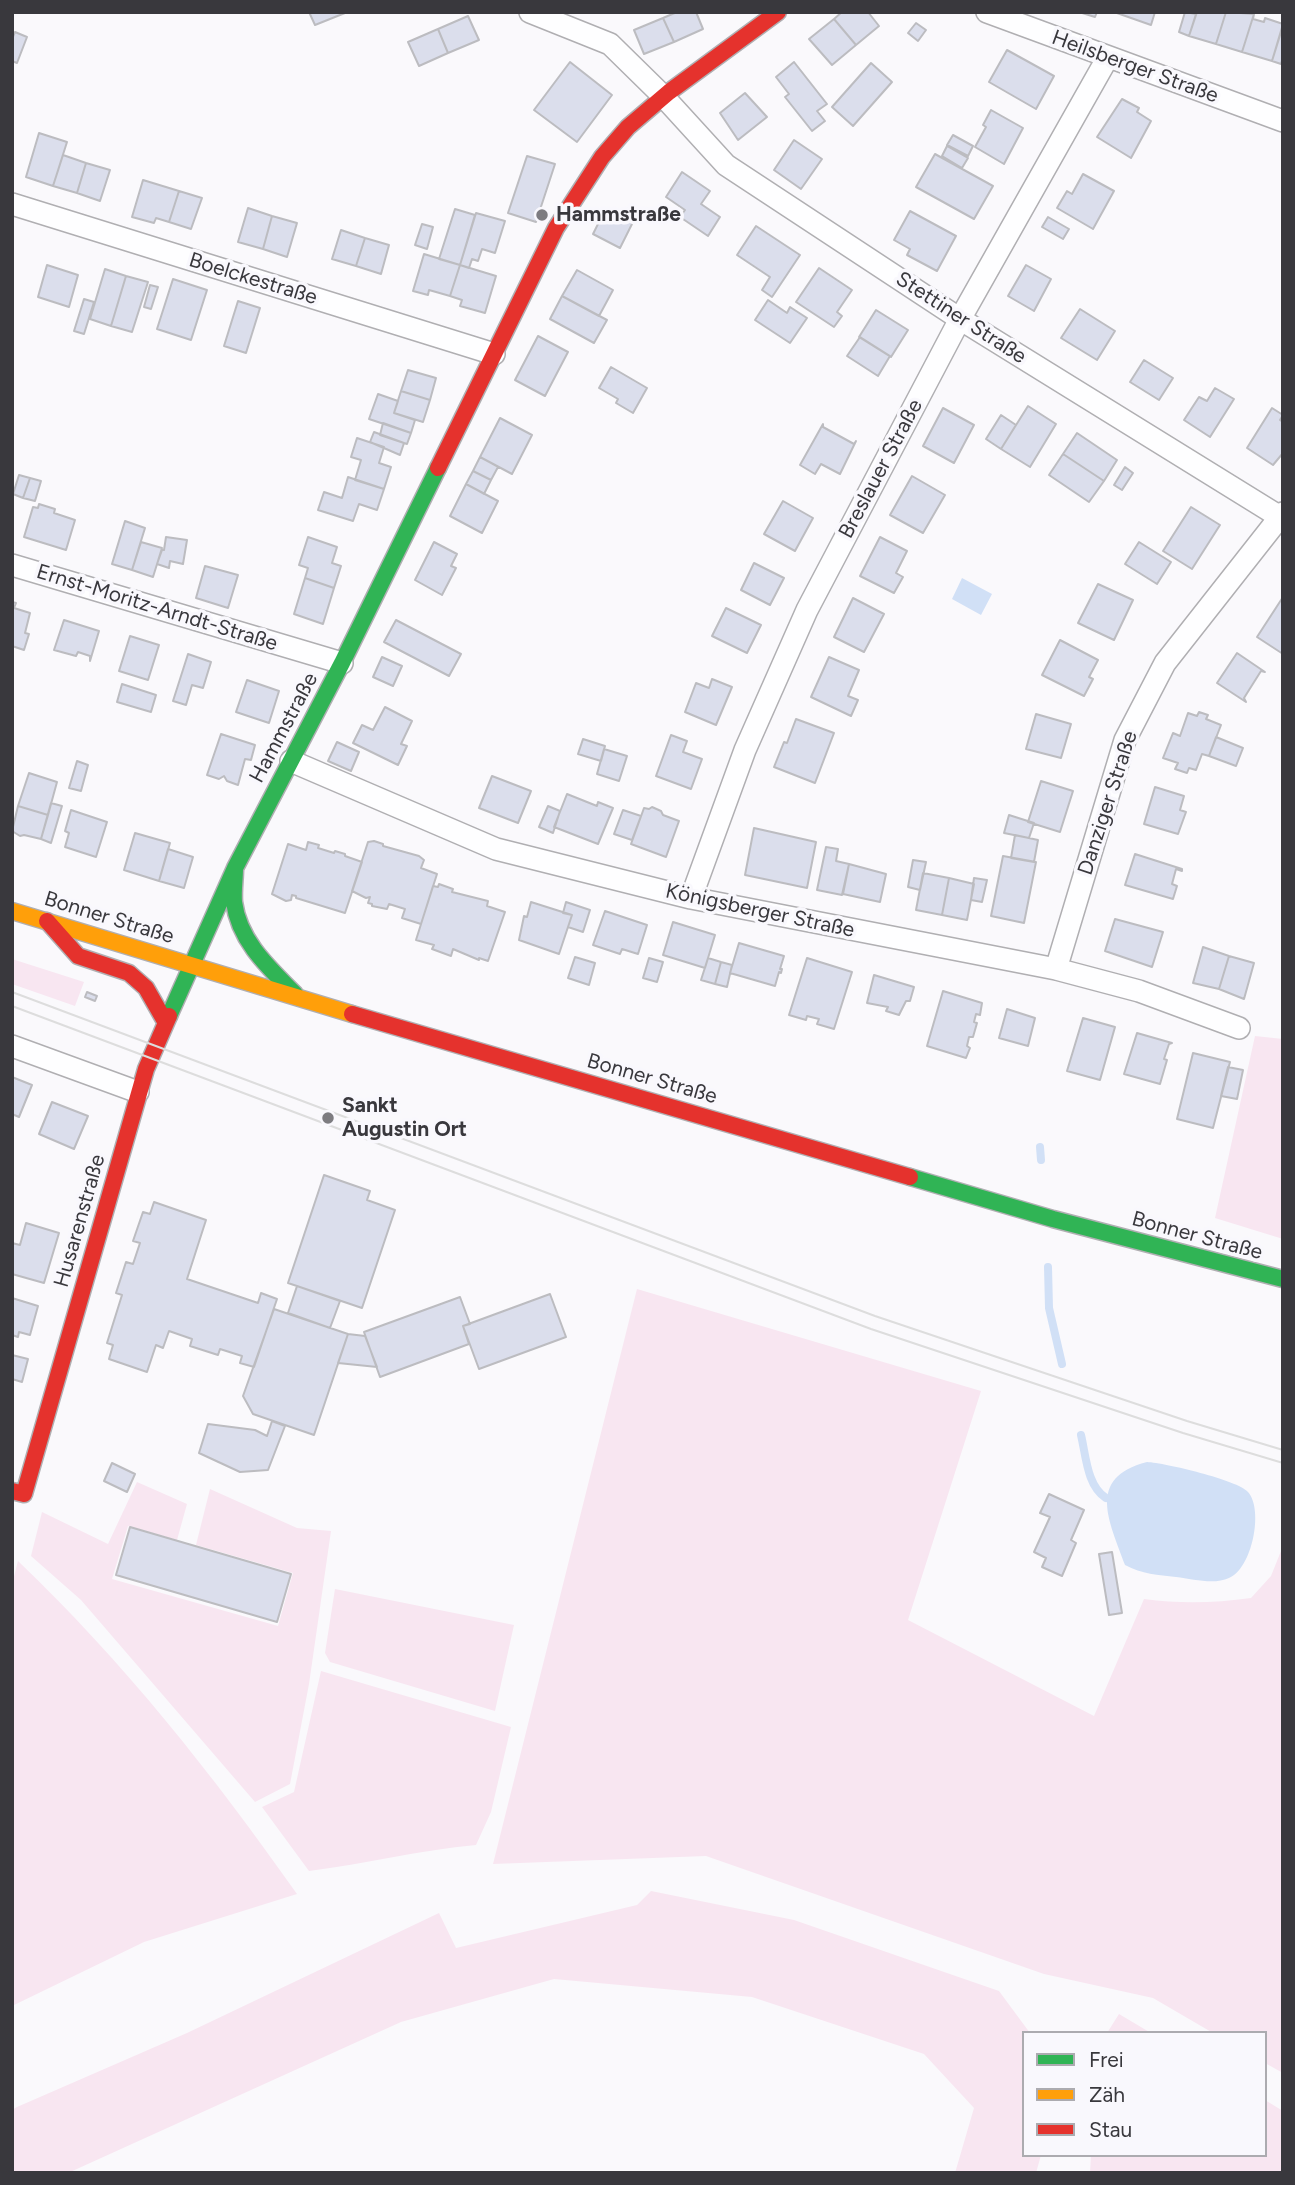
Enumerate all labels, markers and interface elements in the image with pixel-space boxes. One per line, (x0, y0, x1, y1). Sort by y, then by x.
street label: Heilsberger Straße (1048, 25, 1222, 109)
place label: Hammstraße (556, 202, 681, 228)
marker: Hammstraße (534, 207, 550, 223)
street label: Boelckestraße (186, 248, 320, 310)
street label: Stettiner Straße (891, 266, 1031, 370)
street label: Breslauer Straße (834, 395, 928, 543)
street label: Ernst-Moritz-Arndt-Straße (33, 559, 281, 657)
street label: Hammstraße (244, 669, 324, 787)
street label: Danziger Straße (1073, 728, 1143, 878)
street label: Königsberger Straße (663, 879, 857, 943)
street label: Bonner Straße (41, 886, 177, 950)
street label: Bonner Straße (584, 1048, 720, 1110)
place label: Sankt Augustin Ort (342, 1093, 467, 1143)
marker: Sankt Augustin Ort (320, 1110, 336, 1126)
street label: Husarenstraße (49, 1152, 111, 1290)
street label: Bonner Straße (1129, 1206, 1265, 1266)
legend (1022, 2031, 1267, 2157)
text: Frei (1089, 2047, 1124, 2072)
text: Zäh (1089, 2082, 1125, 2107)
text: Stau (1089, 2117, 1132, 2142)

